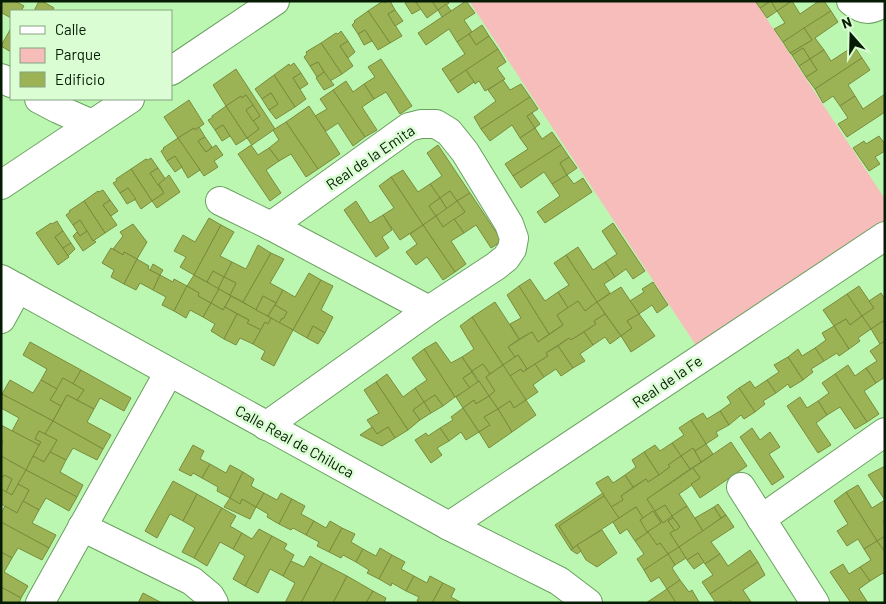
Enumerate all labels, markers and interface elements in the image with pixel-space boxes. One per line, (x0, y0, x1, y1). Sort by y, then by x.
legend (10, 10, 172, 100)
north arrow (826, 10, 876, 60)
text: N (839, 13, 854, 32)
text: Calle (55, 20, 87, 38)
text: Parque (55, 45, 101, 63)
text: Edificio (55, 70, 105, 88)
street label: Real de la Emita (322, 121, 418, 193)
street label: Real de la Fe (629, 351, 705, 411)
street label: Calle Real de Chiluca (233, 401, 357, 481)

